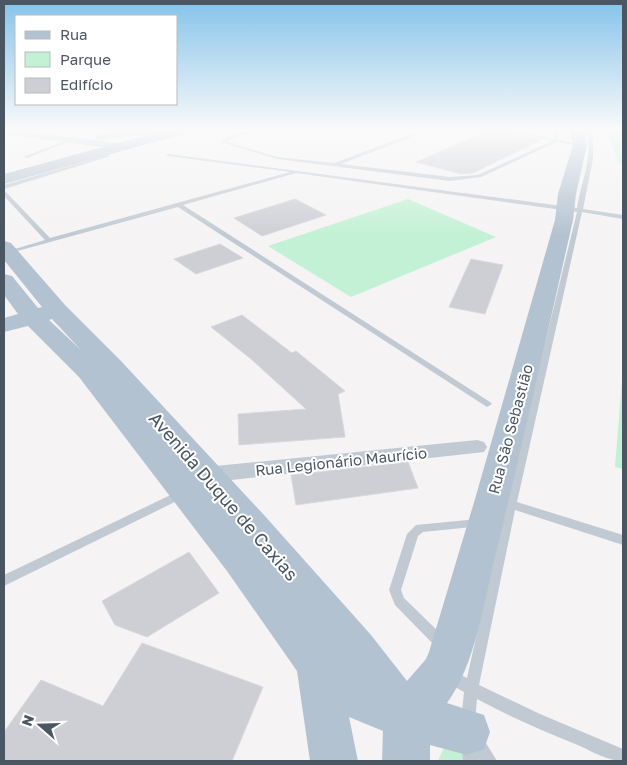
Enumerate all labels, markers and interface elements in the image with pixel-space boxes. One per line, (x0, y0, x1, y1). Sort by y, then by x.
legend (15, 15, 178, 105)
text: Rua (60, 25, 87, 43)
text: Parque (60, 50, 111, 68)
text: Edifício (60, 75, 113, 93)
street label: Rua São Sebastião (484, 362, 536, 496)
street label: Avenida Duque de Caxias (145, 407, 303, 585)
street label: Rua Legionário Maurício (254, 443, 428, 479)
north arrow (15, 700, 65, 750)
text: N (18, 712, 37, 728)

